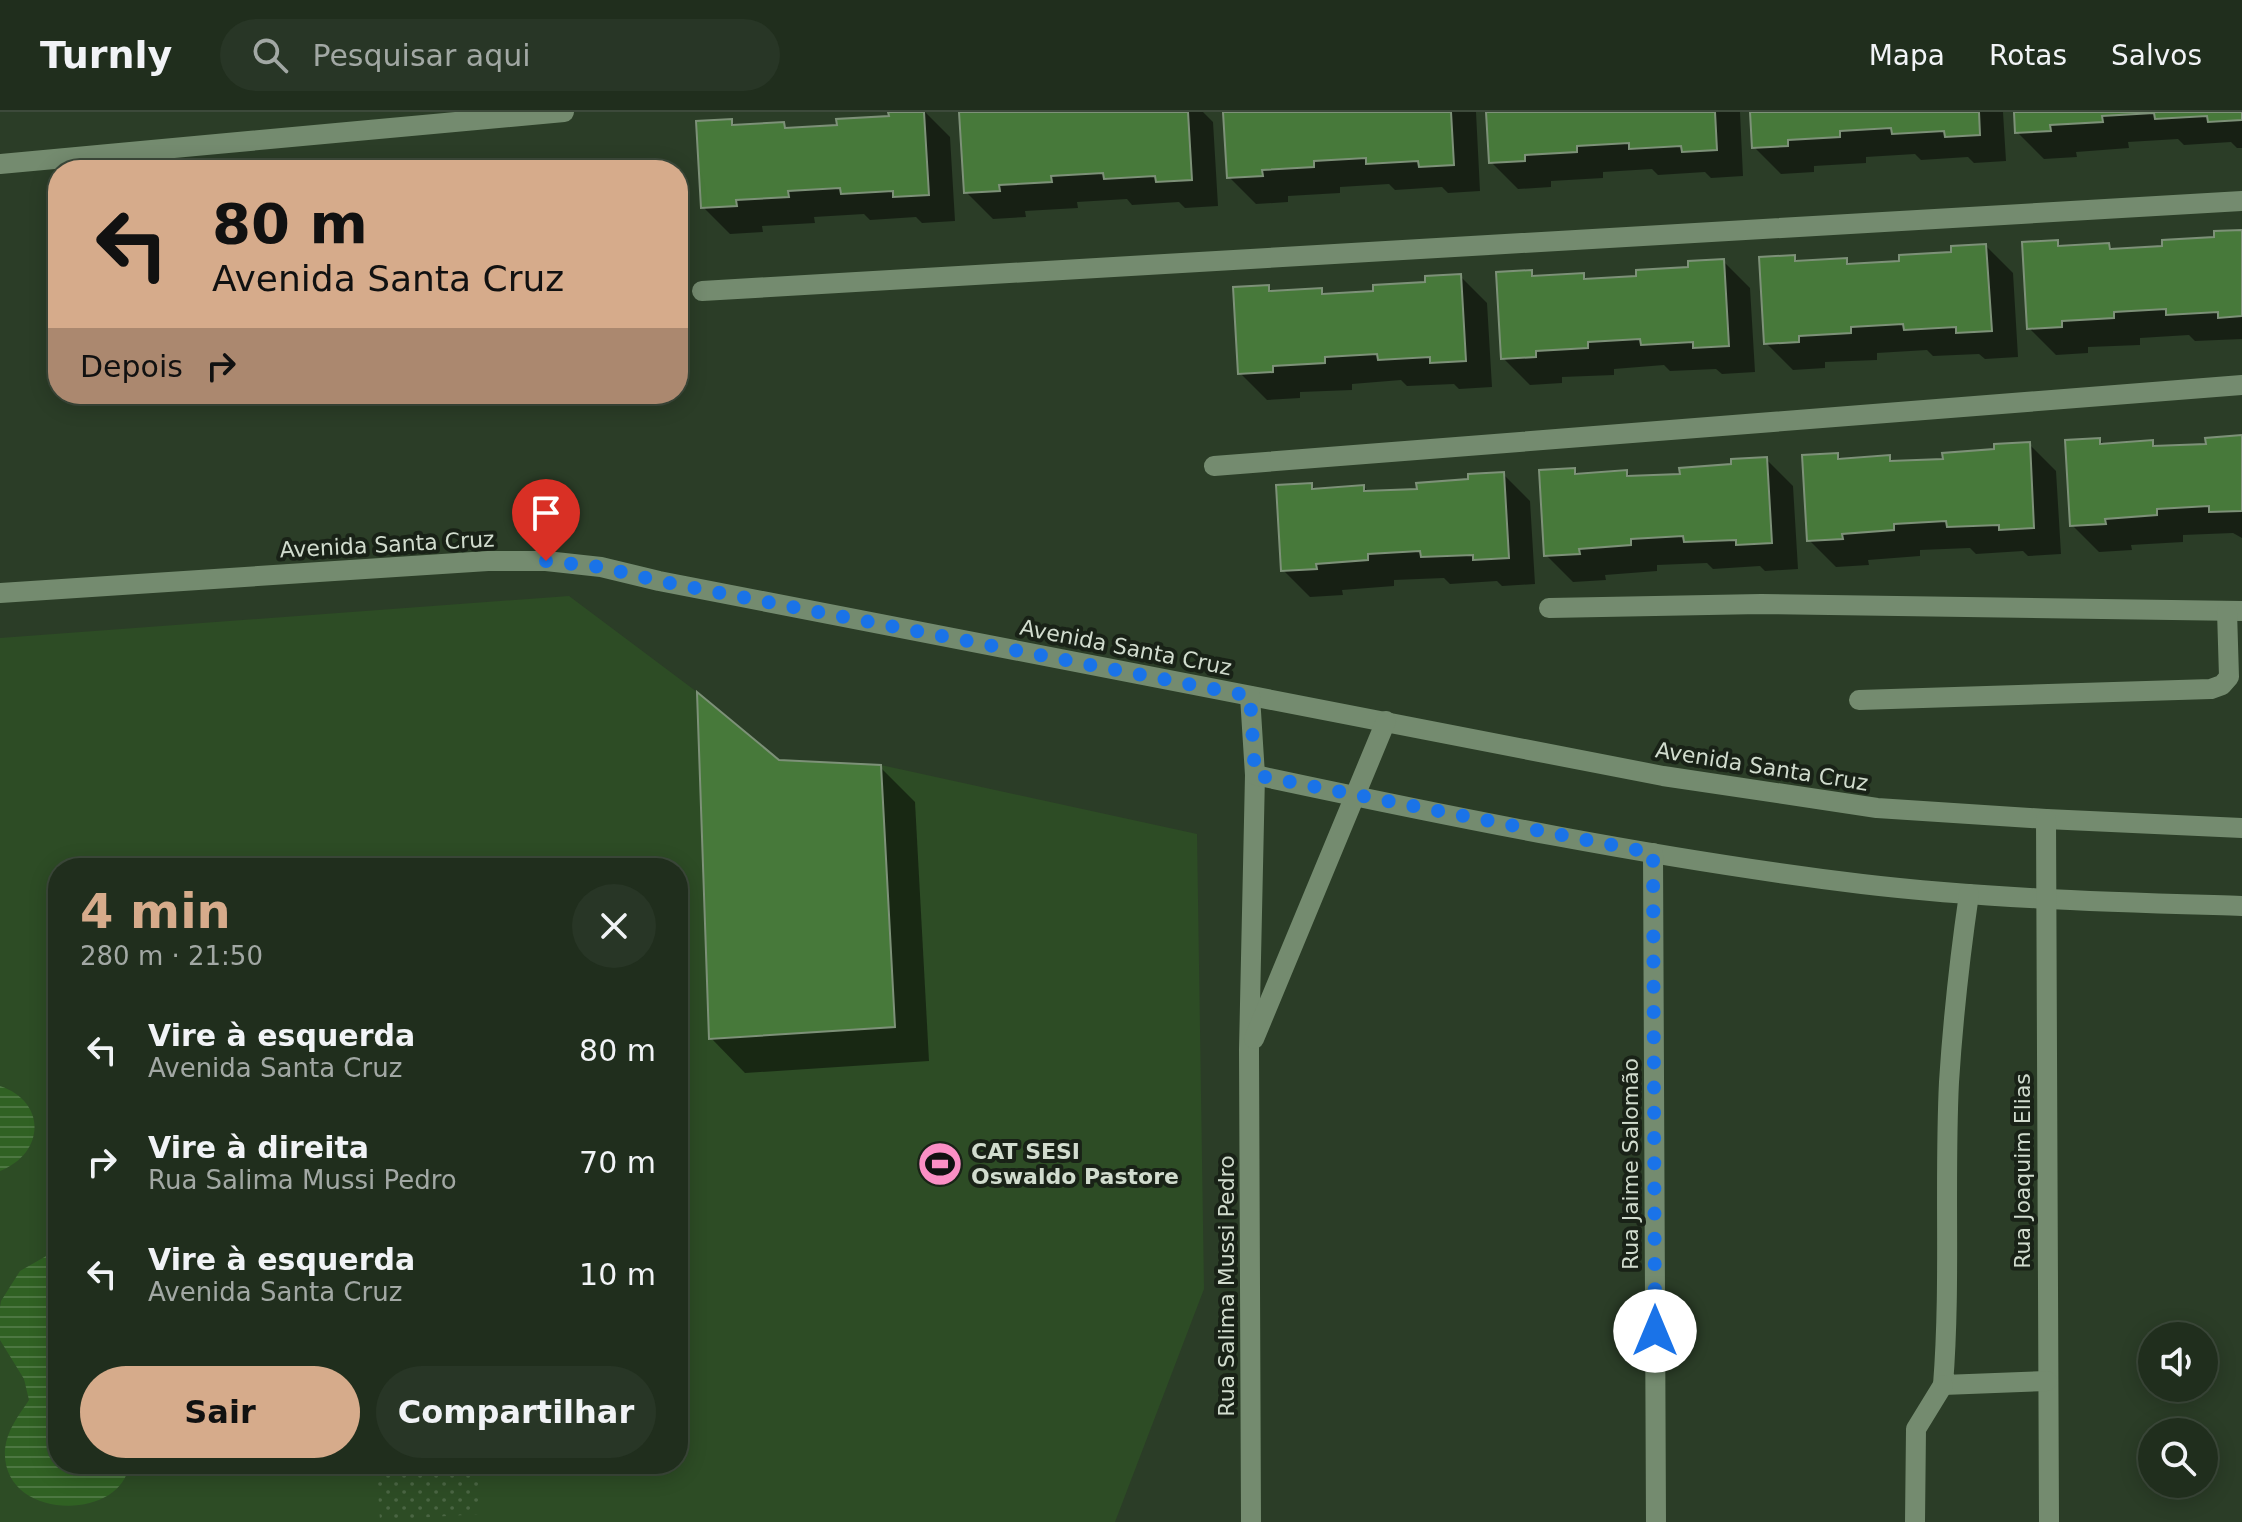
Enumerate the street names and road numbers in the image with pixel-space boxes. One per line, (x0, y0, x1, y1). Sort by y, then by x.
street label: Avenida Santa Cruz (279, 526, 495, 563)
street label: Avenida Santa Cruz (1018, 615, 1234, 680)
street label: Avenida Santa Cruz (1654, 737, 1870, 796)
street label: Rua Jaime Salomão (1618, 1058, 1643, 1270)
street label: Rua Joaquim Elias (2010, 1073, 2035, 1269)
street label: Rua Salima Mussi Pedro (1214, 1155, 1239, 1417)

